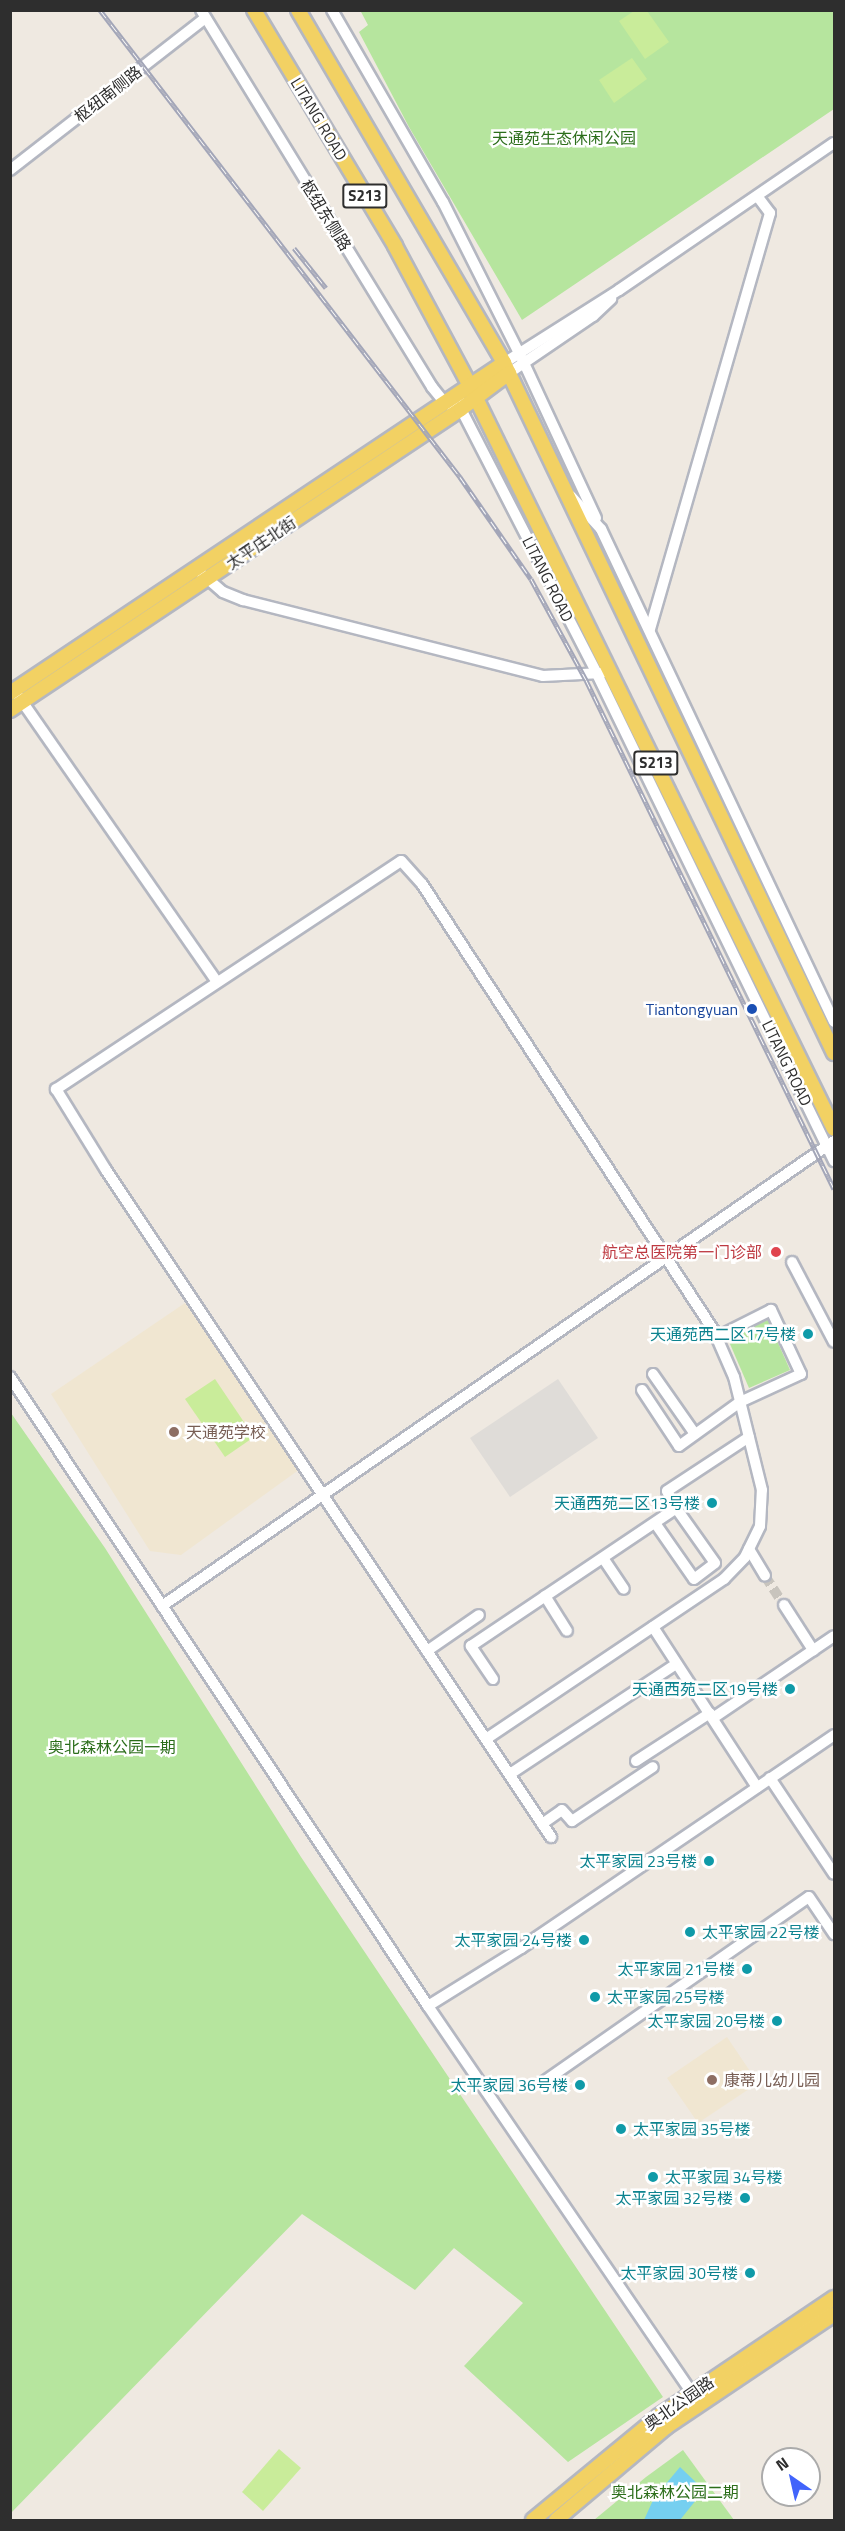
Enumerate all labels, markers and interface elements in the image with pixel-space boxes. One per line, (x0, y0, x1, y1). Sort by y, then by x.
street label: 枢纽南侧路 (71, 62, 145, 126)
street label: LITANG ROAD (287, 74, 351, 164)
park label: 天通苑生态休闲公园 (492, 128, 636, 148)
street label: 枢纽东侧路 (297, 176, 355, 254)
road number: S213 (341, 184, 389, 208)
street label: 太平庄北街 (222, 513, 300, 573)
street label: LITANG ROAD (518, 533, 578, 625)
road number: S213 (632, 751, 680, 775)
place label: Tiantongyuan (646, 999, 738, 1019)
marker: Tiantongyuan (743, 1000, 761, 1018)
street label: LITANG ROAD (758, 1017, 816, 1109)
place label: 航空总医院第一门诊部 (602, 1242, 762, 1262)
marker: 航空总医院第一门诊部 (767, 1243, 785, 1261)
place label: 天通苑西二区17号楼 (650, 1324, 796, 1344)
marker: 天通苑西二区17号楼 (801, 1327, 815, 1341)
place label: 天通苑学校 (186, 1422, 266, 1442)
marker: 天通苑学校 (167, 1425, 181, 1439)
place label: 天通西苑二区13号楼 (554, 1493, 700, 1513)
marker: 天通西苑二区13号楼 (705, 1496, 719, 1510)
place label: 天通西苑二区19号楼 (632, 1679, 778, 1699)
marker: 天通西苑二区19号楼 (783, 1682, 797, 1696)
park label: 奥北森林公园一期 (48, 1737, 176, 1757)
place label: 太平家园 23号楼 (580, 1851, 697, 1871)
marker: 太平家园 23号楼 (702, 1854, 716, 1868)
place label: 太平家园 22号楼 (702, 1922, 819, 1942)
marker: 太平家园 22号楼 (683, 1925, 697, 1939)
place label: 太平家园 24号楼 (455, 1930, 572, 1950)
marker: 太平家园 24号楼 (577, 1933, 591, 1947)
place label: 太平家园 21号楼 (618, 1959, 735, 1979)
marker: 太平家园 21号楼 (740, 1962, 754, 1976)
place label: 太平家园 25号楼 (607, 1987, 724, 2007)
marker: 太平家园 25号楼 (588, 1990, 602, 2004)
place label: 太平家园 20号楼 (648, 2011, 765, 2031)
marker: 太平家园 20号楼 (770, 2014, 784, 2028)
place label: 康蒂儿幼儿园 (724, 2070, 820, 2090)
marker: 康蒂儿幼儿园 (705, 2073, 719, 2087)
place label: 太平家园 36号楼 (451, 2075, 568, 2095)
marker: 太平家园 36号楼 (573, 2078, 587, 2092)
place label: 太平家园 35号楼 (633, 2119, 750, 2139)
marker: 太平家园 35号楼 (614, 2122, 628, 2136)
place label: 太平家园 34号楼 (665, 2167, 782, 2187)
marker: 太平家园 34号楼 (646, 2170, 660, 2184)
place label: 太平家园 32号楼 (616, 2188, 733, 2208)
marker: 太平家园 32号楼 (738, 2191, 752, 2205)
place label: 太平家园 30号楼 (621, 2263, 738, 2283)
marker: 太平家园 30号楼 (743, 2266, 757, 2280)
street label: 奥北公园路 (641, 2372, 717, 2434)
north arrow (761, 2447, 821, 2507)
text: N (771, 2451, 793, 2477)
park label: 奥北森林公园二期 (611, 2482, 739, 2502)

